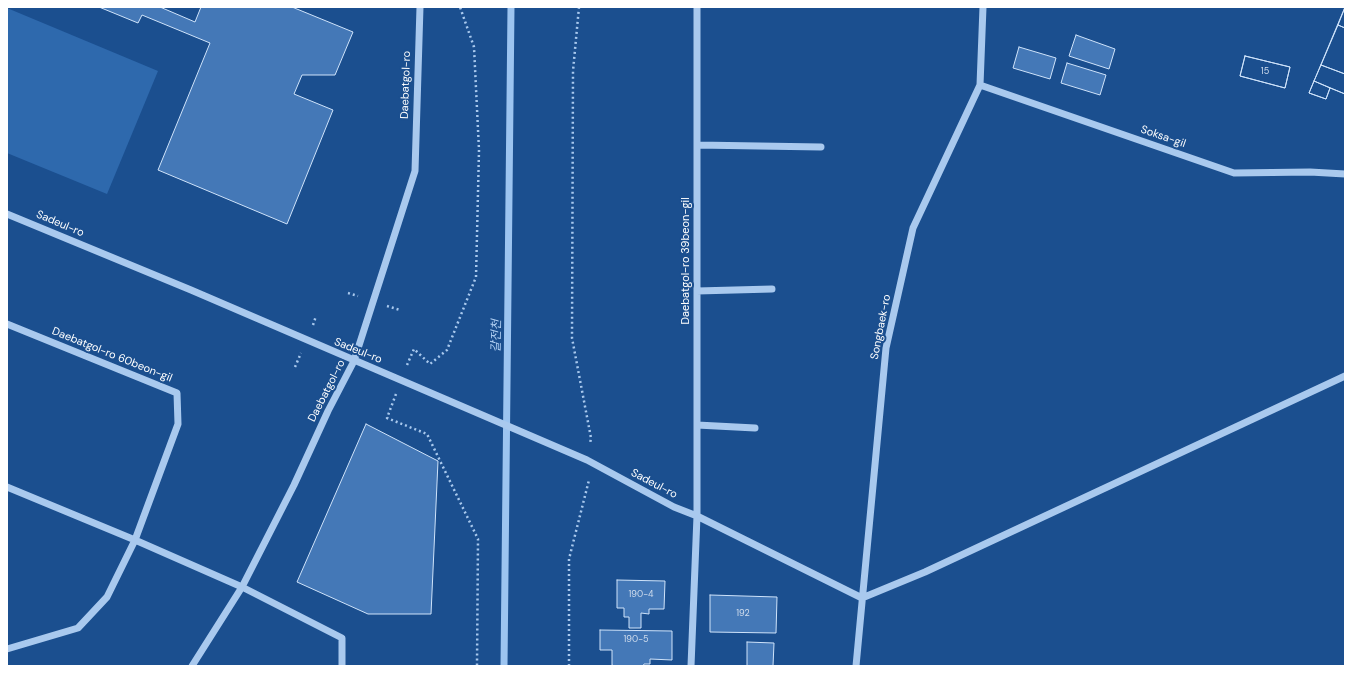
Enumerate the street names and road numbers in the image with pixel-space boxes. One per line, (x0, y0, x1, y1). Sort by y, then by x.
street label: Daebatgol-ro (398, 51, 414, 119)
street label: Soksa-gil (1139, 123, 1187, 151)
street label: Daebatgol-ro 39beon-gil (679, 197, 693, 325)
street label: Sadeul-ro (34, 208, 86, 240)
street label: Songbaek-ro (868, 293, 894, 361)
street label: Daebatgol-ro 60beon-gil (50, 325, 174, 385)
street label: Sadeul-ro (332, 335, 384, 367)
street label: Daebatgol-ro (306, 358, 348, 424)
street label: Sadeul-ro (629, 466, 679, 502)

